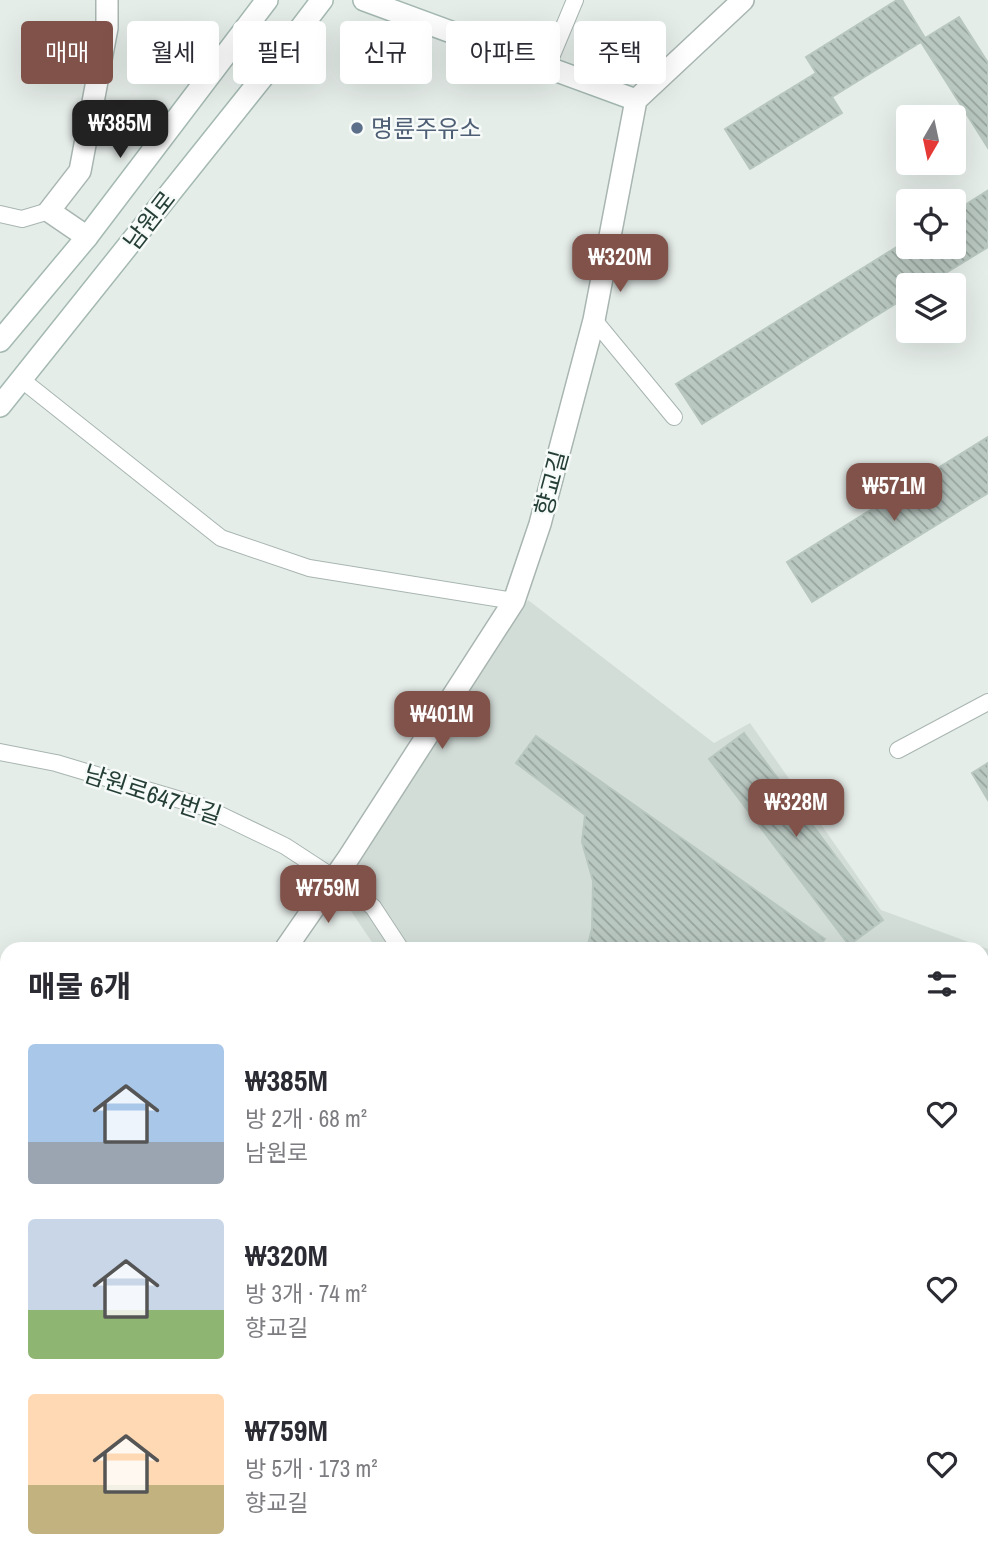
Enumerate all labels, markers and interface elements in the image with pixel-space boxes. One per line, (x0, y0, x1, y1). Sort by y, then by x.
chip: 매매 (21, 21, 113, 84)
chip: 월세 (127, 21, 219, 84)
chip: 필터 (233, 21, 326, 84)
chip: 신규 (340, 21, 432, 84)
chip: 아파트 (446, 21, 560, 84)
chip: 주택 (574, 21, 666, 84)
pin: ₩385M (71, 100, 169, 160)
north arrow (896, 105, 966, 175)
map controls (896, 105, 966, 343)
text: ₩385M (88, 107, 152, 138)
place label: 명륜주유소 (371, 112, 481, 144)
marker: 명륜주유소 (349, 120, 365, 136)
street label: 남원로 (116, 184, 182, 256)
button: locate (896, 189, 966, 259)
pin: ₩320M (571, 234, 669, 294)
text: ₩320M (588, 241, 652, 272)
button: layers (896, 273, 966, 343)
street label: 향교길 (527, 447, 575, 519)
pin: ₩571M (845, 463, 943, 523)
text: ₩571M (862, 470, 926, 501)
pin: ₩401M (393, 692, 491, 751)
text: ₩401M (410, 698, 474, 729)
street label: 남원로647번길 (80, 757, 226, 831)
pin: ₩328M (747, 780, 845, 839)
text: ₩328M (764, 786, 828, 817)
pin: ₩759M (279, 866, 377, 925)
text: ₩759M (296, 872, 360, 903)
icon: filters (923, 965, 961, 1003)
text: 매물 6개 (28, 966, 131, 1006)
text: ₩385M (245, 1060, 328, 1100)
icon: home (84, 1072, 168, 1156)
icon: heart (923, 1095, 961, 1133)
text: 방 2개 · 68 m² (245, 1103, 367, 1134)
text: 남원로 (245, 1137, 308, 1168)
text: ₩320M (245, 1235, 328, 1275)
icon: home (84, 1247, 168, 1331)
icon: heart (923, 1270, 961, 1308)
text: 방 3개 · 74 m² (245, 1278, 367, 1309)
text: 향교길 (245, 1312, 308, 1343)
text: ₩759M (245, 1410, 328, 1450)
icon: home (84, 1422, 168, 1506)
icon: heart (923, 1445, 961, 1483)
text: 방 5개 · 173 m² (245, 1453, 377, 1484)
text: 향교길 (245, 1487, 308, 1518)

